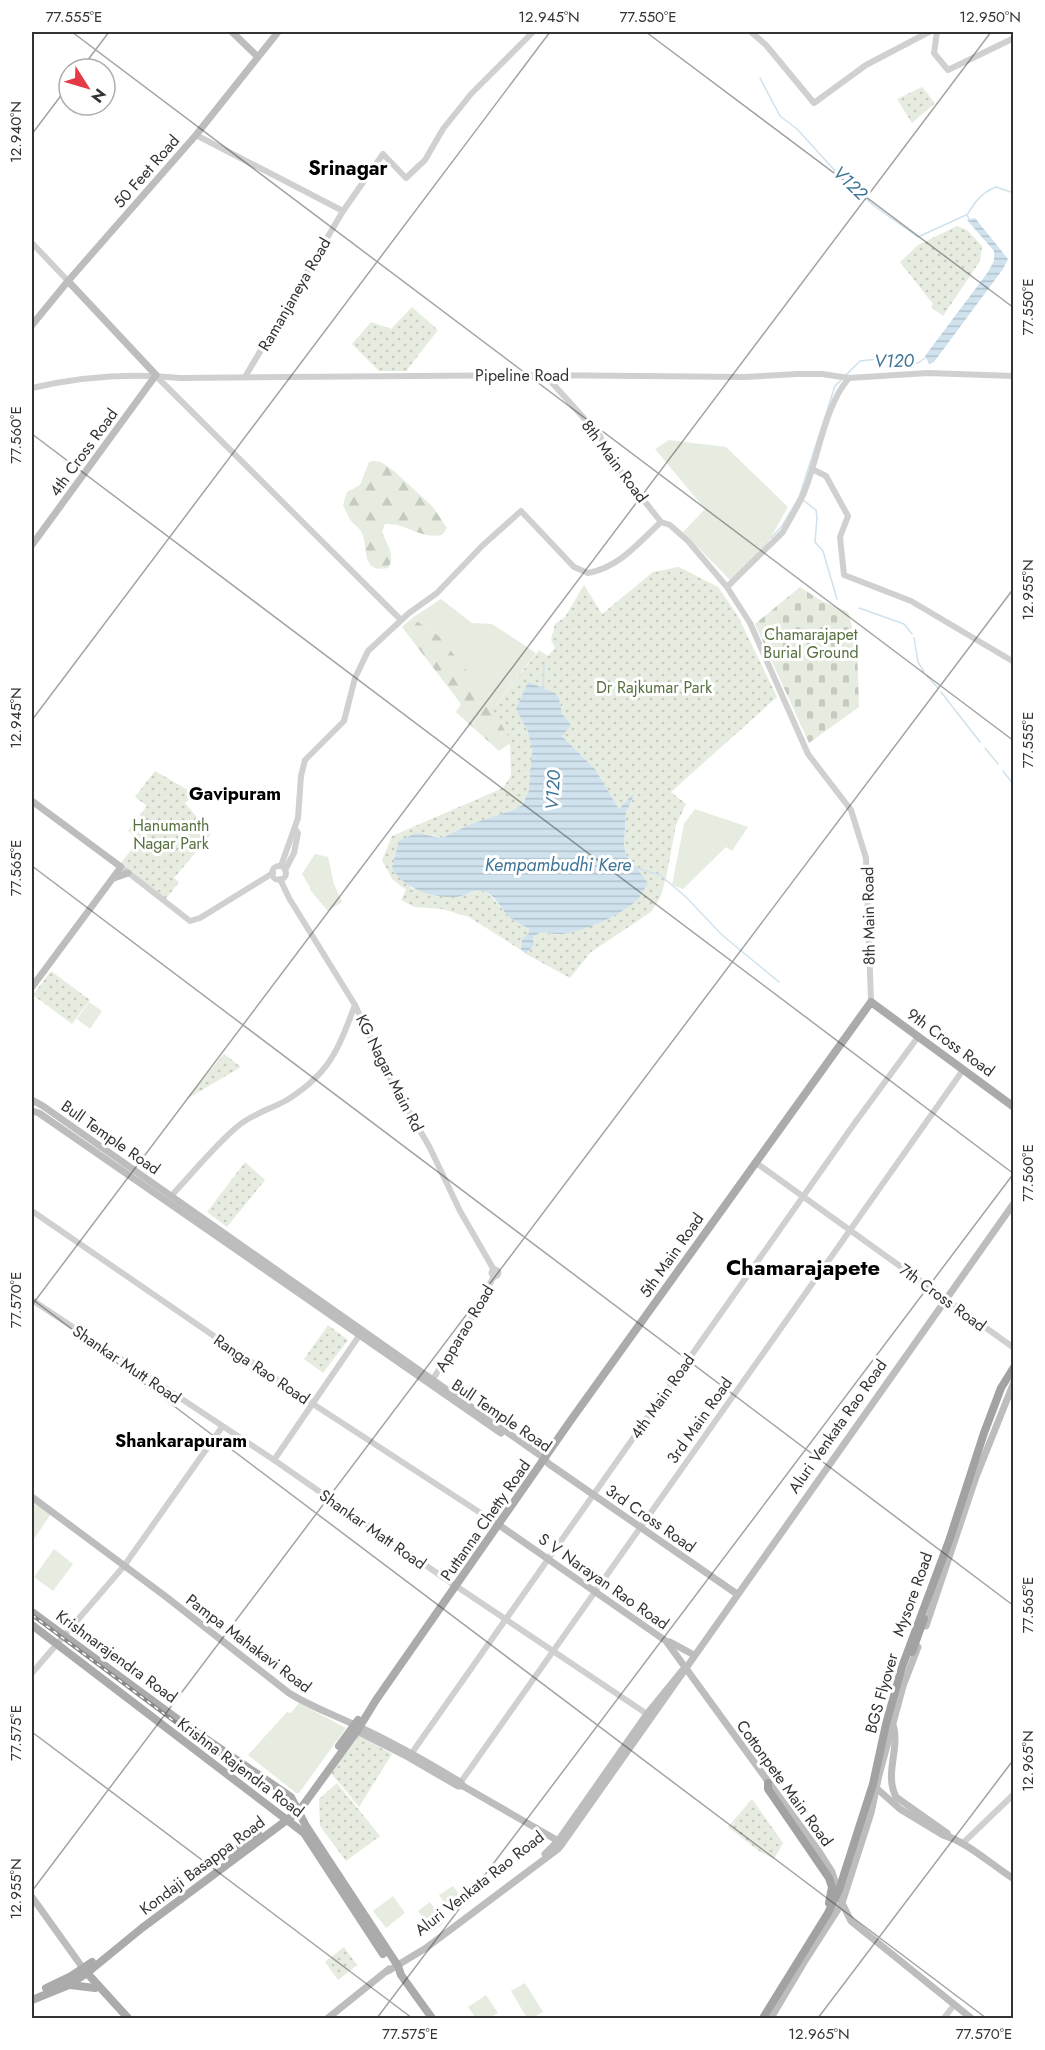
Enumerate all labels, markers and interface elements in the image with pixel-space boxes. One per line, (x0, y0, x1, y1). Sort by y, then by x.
text: 77.555°E (46, 6, 102, 28)
text: 12.945°N (518, 6, 580, 28)
text: 77.550°E (619, 6, 677, 28)
text: 12.950°N (959, 6, 1021, 28)
north arrow (57, 57, 117, 117)
text: N (86, 84, 112, 108)
text: 12.940°N (5, 101, 27, 163)
street label: 50 Feet Road (108, 130, 185, 213)
district label: Srinagar (308, 154, 389, 183)
water label: V122 (827, 160, 874, 207)
street label: Ramanjaneya Road (253, 233, 336, 355)
text: 77.550°E (1017, 278, 1039, 336)
water label: V120 (874, 348, 915, 374)
street label: Pipeline Road (475, 364, 569, 387)
street label: 4th Cross Road (44, 404, 123, 501)
text: 77.560°E (5, 406, 27, 464)
street label: 8th Main Road (576, 415, 653, 507)
text: 12.955°N (1017, 559, 1039, 621)
park label: Chamarajapet Burial Ground (763, 623, 859, 664)
park label: Dr Rajkumar Park (596, 676, 713, 699)
text: 12.945°N (5, 687, 27, 749)
text: 77.555°E (1017, 712, 1039, 768)
water label: V120 (539, 769, 567, 811)
district label: Gavipuram (189, 781, 281, 807)
park label: Hanumanth Nagar Park (133, 814, 210, 855)
text: 77.565°E (5, 840, 27, 896)
water label: Kempambudhi Kere (485, 852, 631, 878)
street label: 8th Main Road (856, 867, 881, 965)
street label: 9th Cross Road (902, 1003, 999, 1082)
street label: KG Nagar Main Rd (350, 1011, 429, 1136)
street label: Bull Temple Road (56, 1095, 165, 1180)
text: 77.560°E (1017, 1144, 1039, 1202)
street label: 5th Main Road (634, 1208, 709, 1302)
district label: Chamarajapete (726, 1251, 880, 1283)
street label: 7th Cross Road (894, 1258, 991, 1337)
text: 77.570°E (5, 1272, 27, 1328)
street label: Apparao Road (429, 1280, 499, 1376)
street label: Shankar Mutt Road (68, 1319, 186, 1409)
street label: Ranga Rao Road (209, 1329, 314, 1410)
street label: 4th Main Road (625, 1349, 700, 1443)
street label: Aluri Venkata Rao Road (782, 1355, 892, 1498)
street label: 3rd Main Road (661, 1372, 738, 1468)
street label: Bull Temple Road (447, 1373, 556, 1457)
district label: Shankarapuram (115, 1428, 247, 1454)
street label: Puttanna Chetty Road (435, 1455, 536, 1586)
street label: 3rd Cross Road (601, 1479, 700, 1558)
street label: Shankar Matt Road (315, 1484, 431, 1575)
street label: S V Narayan Rao Road (534, 1528, 674, 1635)
street label: Mysore Road (887, 1549, 938, 1639)
text: 77.565°E (1017, 1577, 1039, 1633)
street label: Pampa Mahakavi Road (181, 1588, 316, 1698)
street label: Krishnarajendra Road (51, 1604, 182, 1708)
street label: BGS Flyover (859, 1650, 904, 1736)
text: 77.575°E (5, 1705, 27, 1761)
street label: Krishna Rajendra Road (173, 1712, 309, 1823)
street label: Cottonpete Main Road (731, 1715, 838, 1851)
text: 12.965°N (1017, 1730, 1039, 1792)
street label: Kondaji Basappa Road (135, 1811, 270, 1920)
street label: Aluri Venkata Rao Road (410, 1825, 549, 1941)
text: 12.955°N (5, 1858, 27, 1920)
text: 77.575°E (382, 2023, 438, 2045)
text: 12.965°N (788, 2023, 850, 2045)
text: 77.570°E (956, 2023, 1012, 2045)

